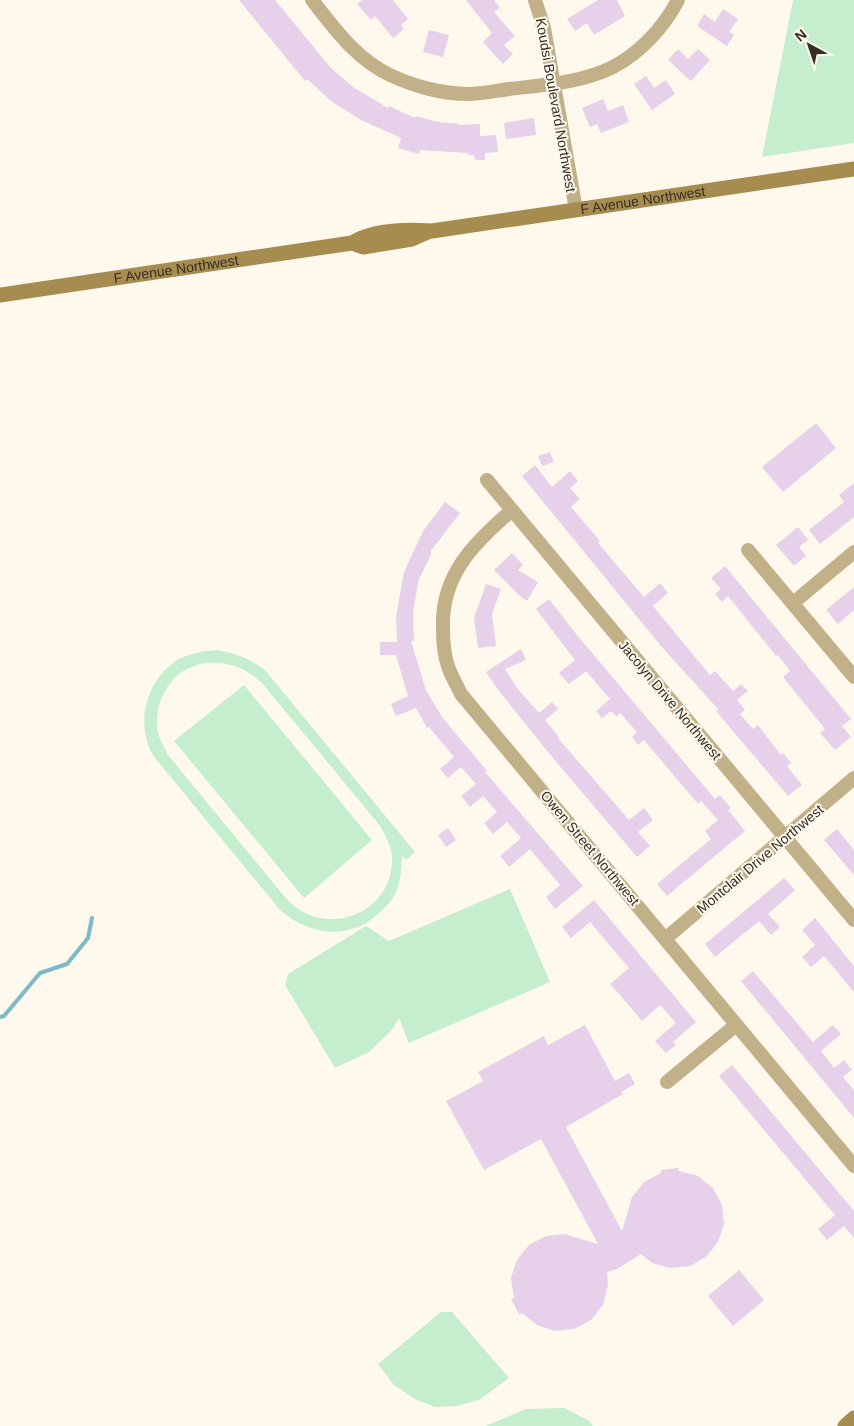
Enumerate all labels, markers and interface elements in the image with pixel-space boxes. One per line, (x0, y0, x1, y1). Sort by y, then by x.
street label: Koudsi Boulevard Northwest (533, 17, 579, 193)
north arrow (784, 20, 834, 70)
text: N (792, 26, 810, 44)
street label: F Avenue Northwest (579, 183, 706, 217)
street label: F Avenue Northwest (113, 252, 240, 286)
street label: Jacolyn Drive Northwest (615, 637, 725, 763)
street label: Owen Street Northwest (537, 787, 643, 909)
street label: Montclair Drive Northwest (693, 801, 827, 917)

